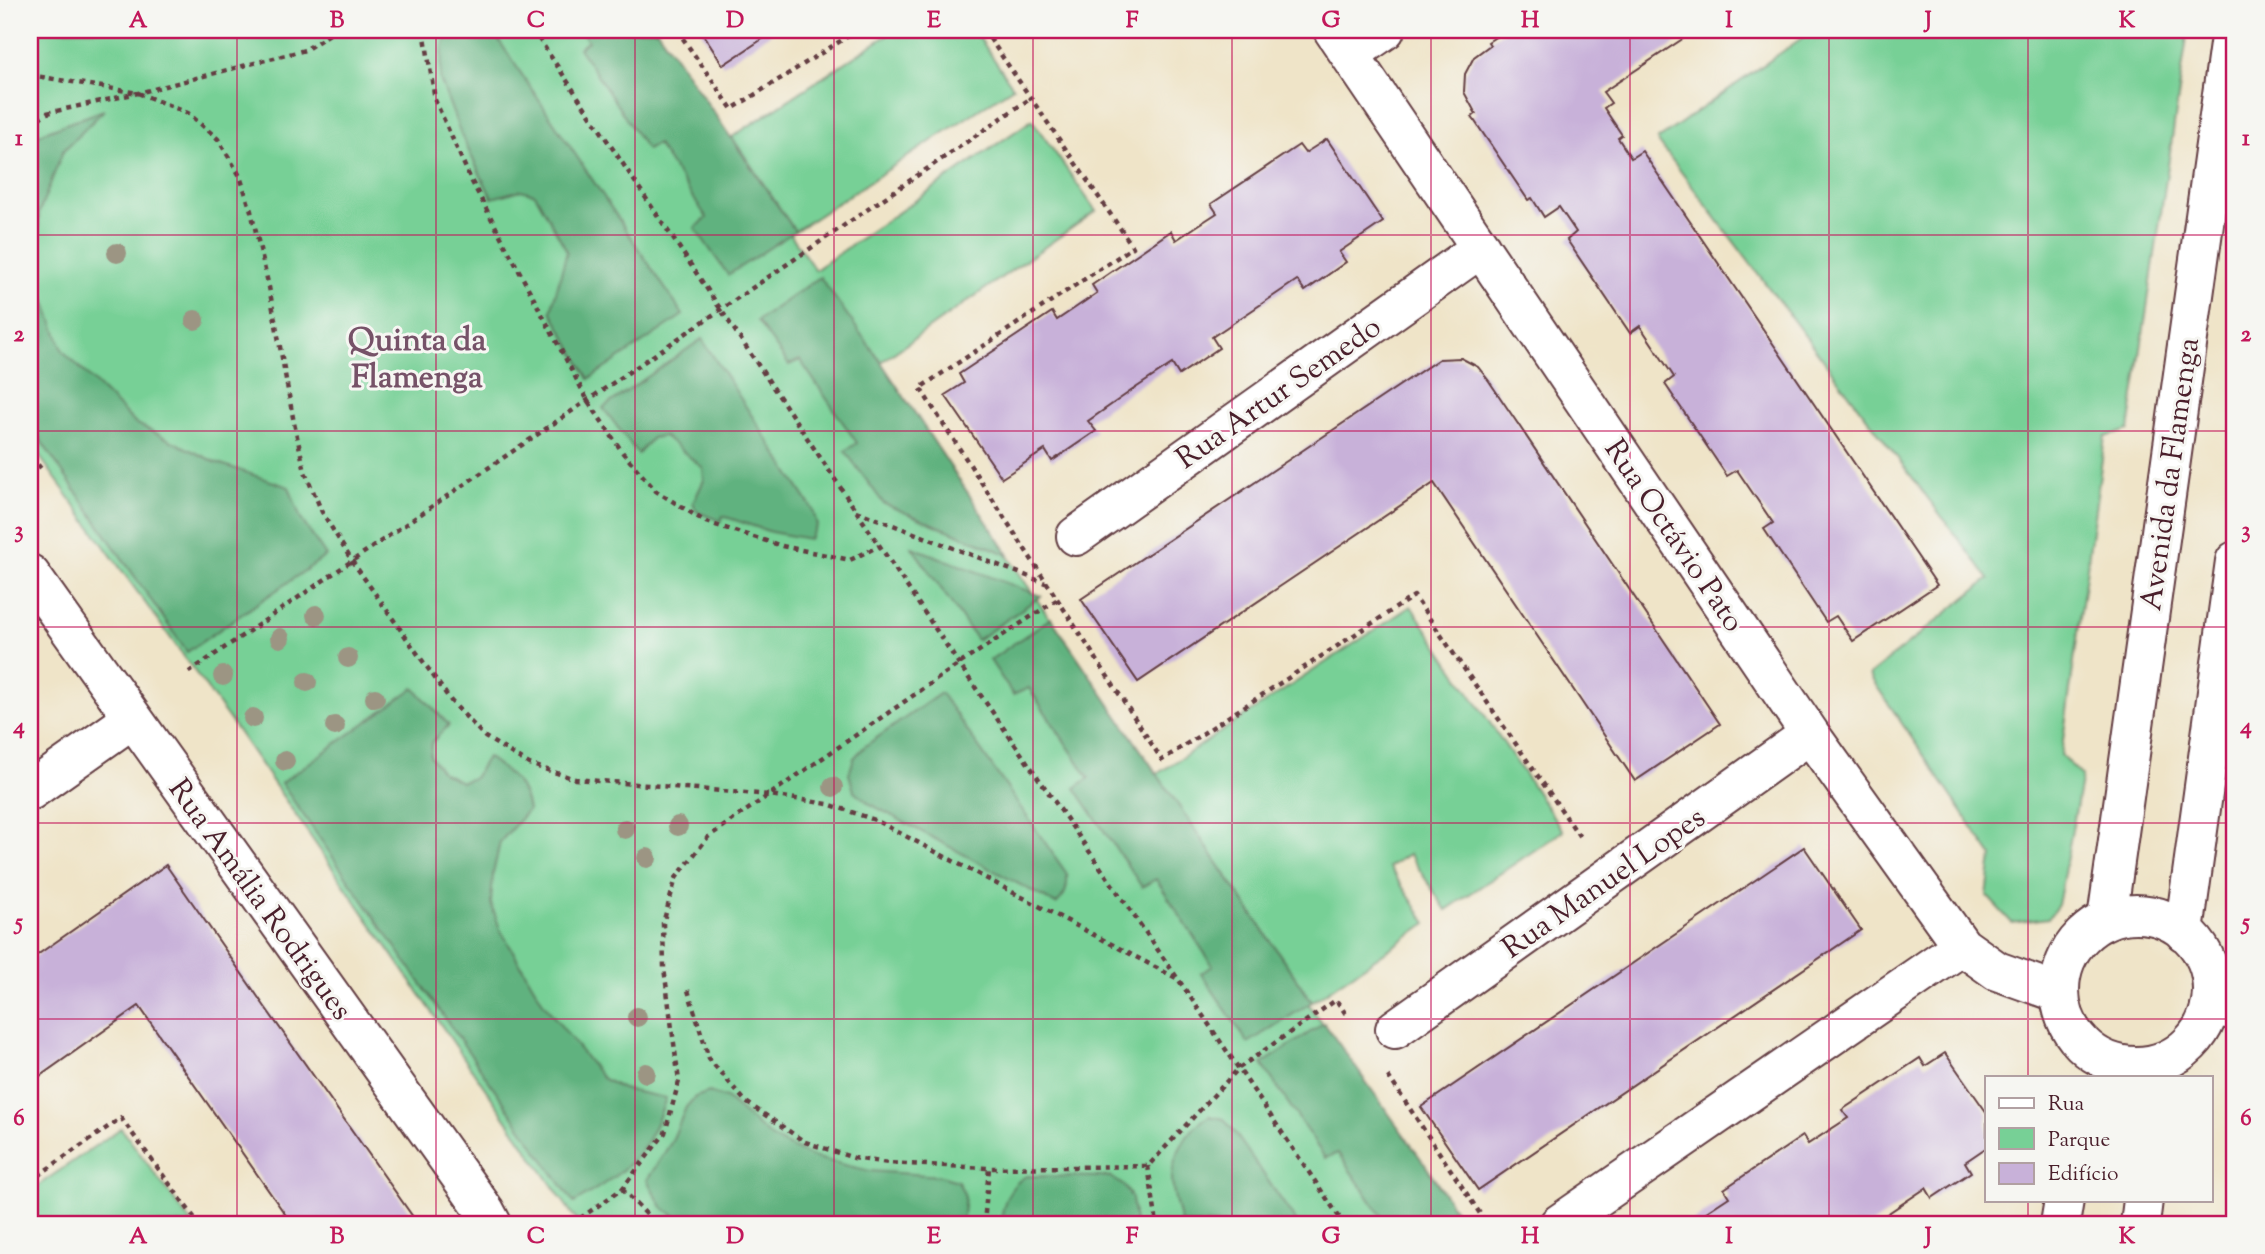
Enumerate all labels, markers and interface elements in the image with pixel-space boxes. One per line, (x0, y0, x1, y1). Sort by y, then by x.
text: A (129, 5, 148, 38)
text: B (330, 5, 345, 38)
text: C (527, 5, 545, 38)
text: D (726, 5, 744, 38)
text: E (927, 5, 941, 38)
text: F (1126, 5, 1139, 38)
text: G (1322, 5, 1341, 38)
text: H (1521, 5, 1540, 38)
text: I (1725, 5, 1733, 38)
text: J (1923, 5, 1932, 38)
text: K (2119, 5, 2136, 38)
text: 1 (15, 123, 23, 156)
text: 1 (2242, 123, 2250, 156)
street label: Rua Artur Semedo (1168, 307, 1391, 481)
text: 2 (14, 319, 25, 352)
district label: Quinta da Flamenga (348, 319, 486, 402)
text: 2 (2241, 319, 2252, 352)
street label: Avenida da Flamenga (2131, 335, 2212, 614)
street label: Rua Octávio Pato (1592, 431, 1753, 641)
text: 3 (14, 515, 24, 548)
text: 3 (2241, 515, 2251, 548)
text: 4 (12, 711, 25, 744)
text: 4 (2239, 711, 2252, 744)
street label: Rua Amália Rodrigues (157, 771, 361, 1030)
street label: Rua Manuel Lopes (1494, 798, 1715, 970)
text: 5 (13, 907, 23, 940)
text: 5 (2240, 907, 2250, 940)
legend (1985, 1076, 2212, 1202)
text: Rua (2048, 1090, 2085, 1120)
text: 6 (13, 1103, 25, 1136)
text: 6 (2240, 1103, 2252, 1136)
text: Parque (2048, 1126, 2110, 1156)
text: Edifício (2048, 1160, 2118, 1190)
text: A (129, 1221, 148, 1254)
text: B (330, 1221, 345, 1254)
text: C (527, 1221, 545, 1254)
text: D (726, 1221, 744, 1254)
text: E (927, 1221, 941, 1254)
text: F (1126, 1221, 1139, 1254)
text: G (1322, 1221, 1341, 1254)
text: H (1521, 1221, 1540, 1254)
text: I (1725, 1221, 1733, 1254)
text: J (1923, 1221, 1932, 1254)
text: K (2119, 1221, 2136, 1254)

